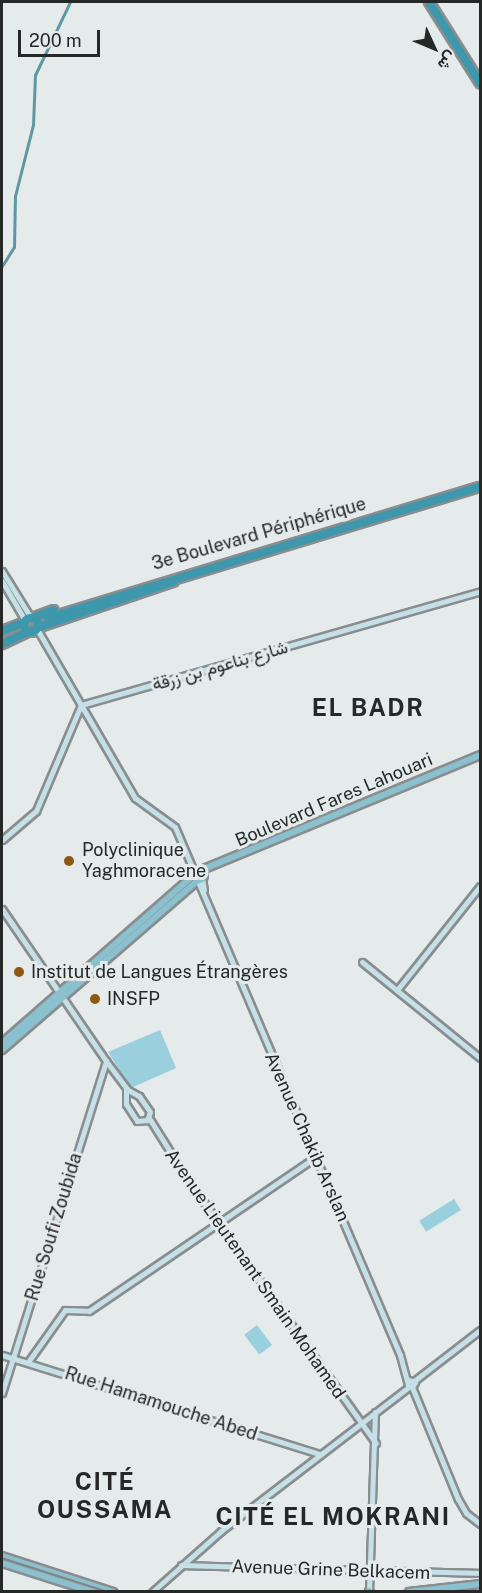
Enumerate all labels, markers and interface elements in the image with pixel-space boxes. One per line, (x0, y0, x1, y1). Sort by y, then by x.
scale bar (21, 18, 104, 56)
north arrow (404, 18, 464, 78)
text: 200 m (29, 30, 82, 51)
text: ش (434, 47, 461, 74)
street label: 3e Boulevard Périphérique (149, 493, 369, 575)
street label: شارع بناعوم بن زرقة (150, 636, 290, 696)
district label: EL BADR (312, 694, 424, 722)
street label: Boulevard Fares Lahouari (232, 749, 436, 851)
place label: Polyclinique Yaghmoracene (82, 840, 206, 882)
marker: Polyclinique Yaghmoracene (60, 852, 78, 870)
place label: Institut de Langues Étrangères (31, 961, 288, 983)
marker: Institut de Langues Étrangères (12, 965, 26, 979)
place label: INSFP (107, 988, 160, 1010)
marker: INSFP (88, 992, 102, 1006)
street label: Avenue Chakib Arslan (260, 1049, 354, 1225)
street label: Avenue Lieutenant Smain Mohamed (160, 1145, 350, 1403)
street label: Rue Soufi Zoubida (21, 1150, 87, 1304)
street label: Rue Hamamouche Abed (62, 1363, 260, 1445)
district label: CITÉ OUSSAMA (37, 1468, 173, 1524)
district label: CITÉ EL MOKRANI (215, 1503, 451, 1531)
street label: Avenue Grine Belkacem (231, 1556, 431, 1584)

